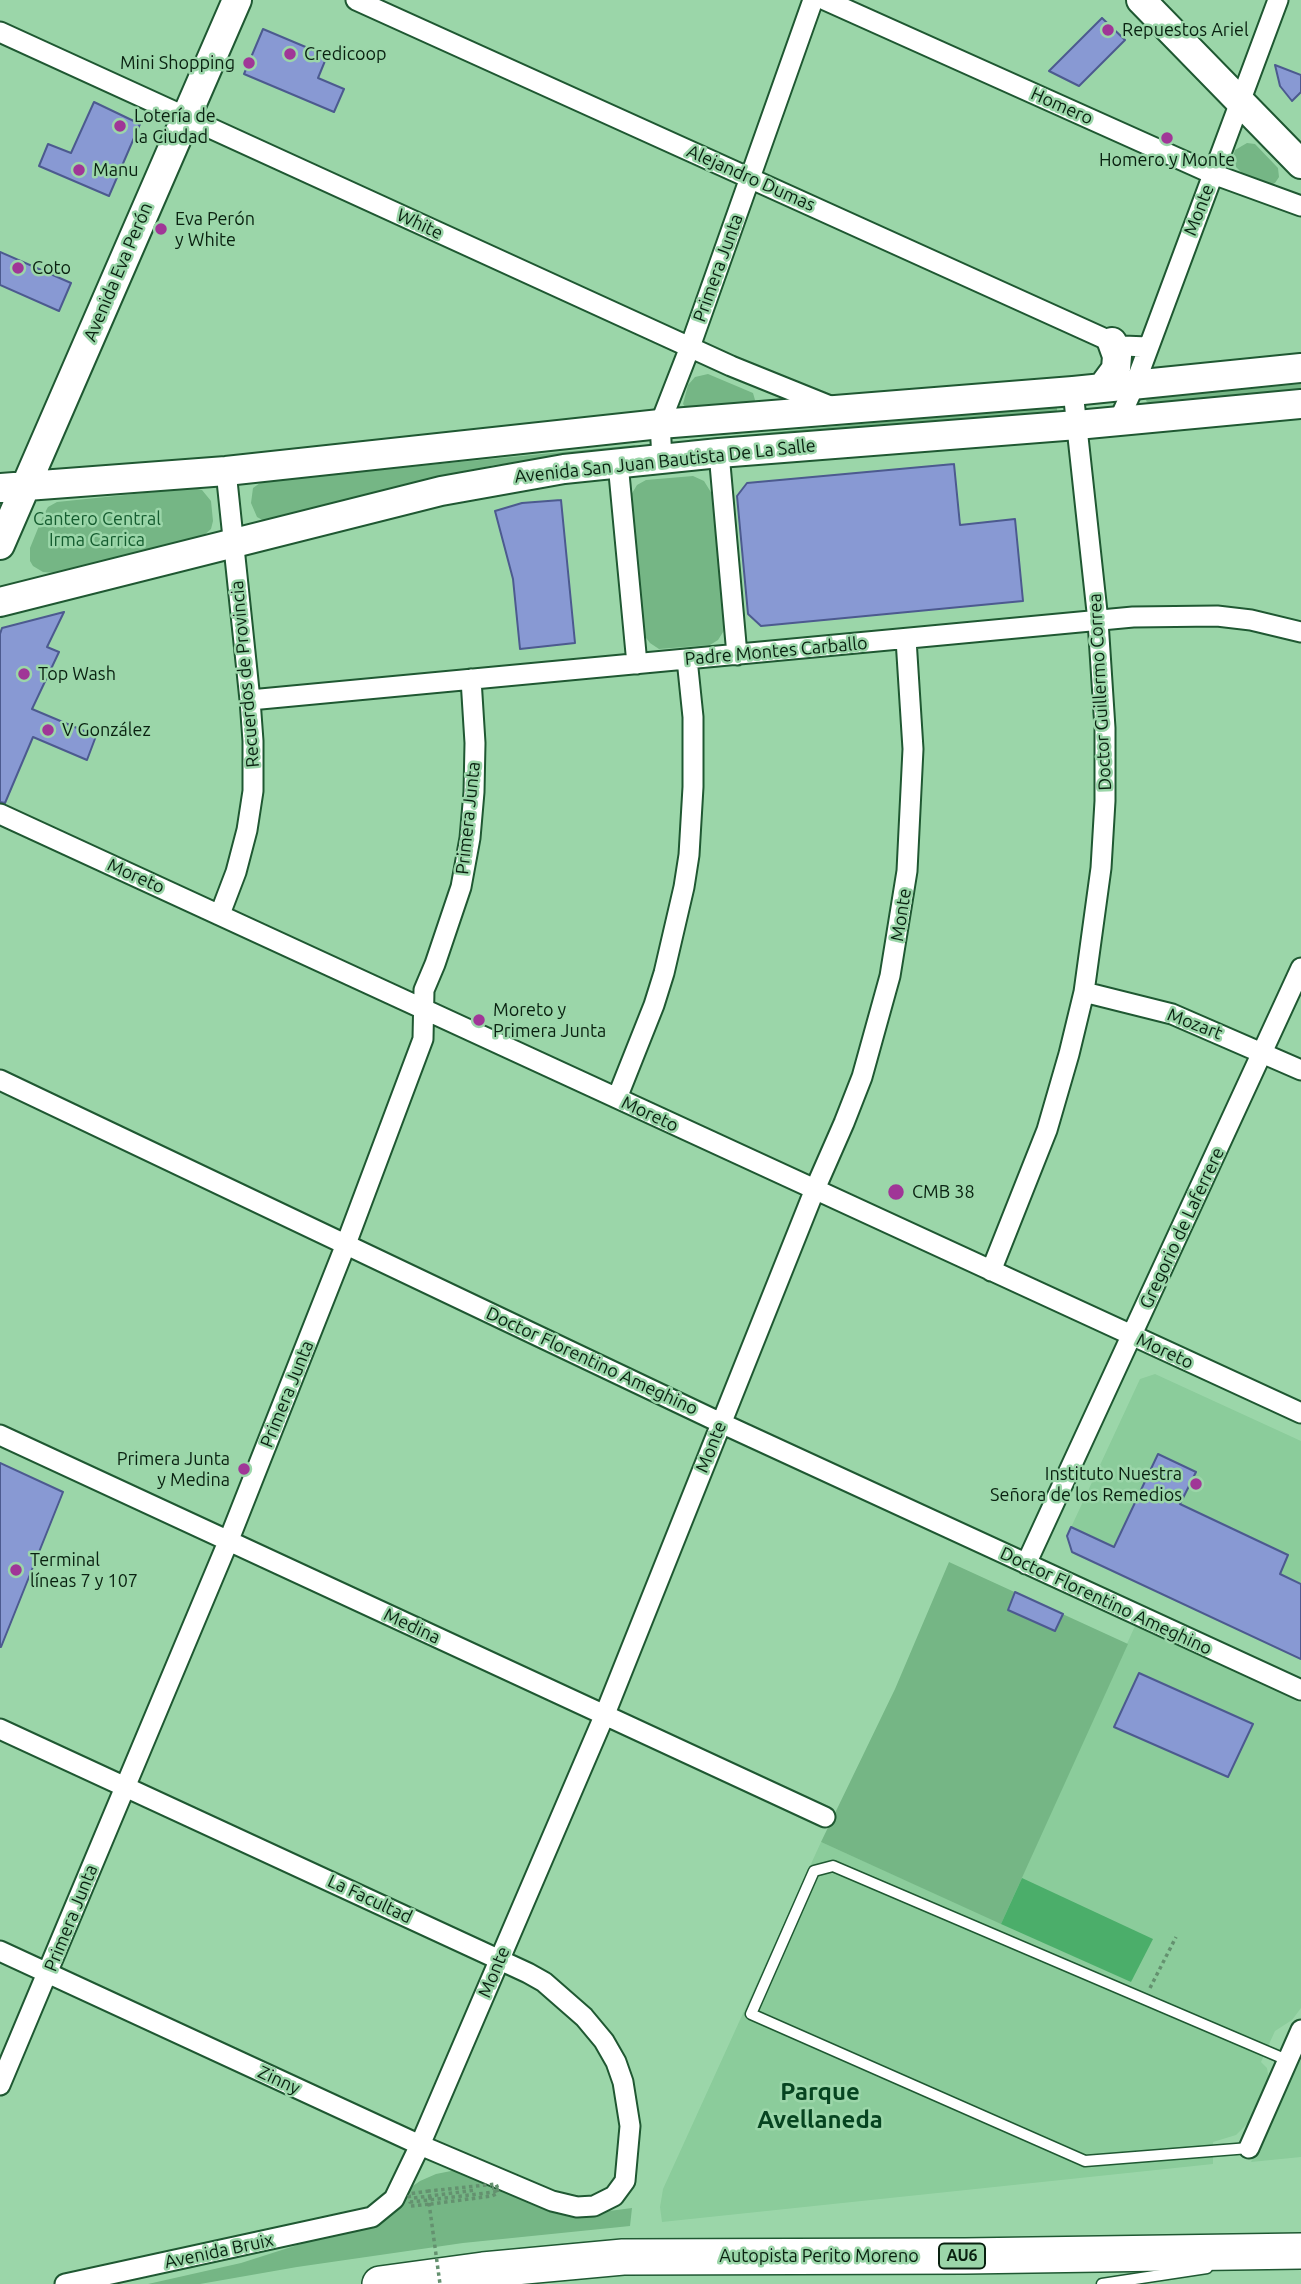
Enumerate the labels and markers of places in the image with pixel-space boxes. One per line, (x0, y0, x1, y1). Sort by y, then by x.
place label: Repuestos Ariel (1122, 19, 1249, 41)
marker: Repuestos Ariel (1100, 22, 1116, 38)
place label: Credicoop (304, 43, 387, 65)
marker: Credicoop (282, 46, 298, 62)
place label: Mini Shopping (120, 52, 235, 74)
marker: Mini Shopping (241, 55, 257, 71)
place label: Lotería de la Ciudad (134, 105, 216, 148)
marker: Lotería de la Ciudad (112, 118, 128, 134)
marker: Homero y Monte (1159, 130, 1175, 146)
place label: Homero y Monte (1099, 149, 1235, 171)
place label: Manu (93, 159, 138, 181)
marker: Manu (71, 162, 87, 178)
place label: Eva Perón y White (175, 208, 255, 250)
marker: Eva Perón y White (153, 221, 169, 237)
place label: Coto (32, 257, 71, 279)
marker: Coto (10, 260, 26, 276)
place label: Top Wash (38, 663, 116, 685)
marker: Top Wash (16, 666, 32, 682)
place label: V González (62, 719, 151, 741)
marker: V González (40, 722, 56, 738)
place label: Moreto y Primera Junta (493, 999, 606, 1042)
marker: Moreto y Primera Junta (471, 1012, 487, 1028)
place label: CMB 38 (912, 1181, 975, 1203)
marker: CMB 38 (886, 1182, 906, 1202)
place label: Primera Junta y Medina (117, 1448, 230, 1490)
marker: Primera Junta y Medina (236, 1461, 252, 1477)
place label: Instituto Nuestra Señora de los Remedios (990, 1463, 1182, 1506)
marker: Instituto Nuestra Señora de los Remedios (1188, 1476, 1204, 1492)
place label: Terminal líneas 7 y 107 (30, 1549, 138, 1592)
marker: Terminal líneas 7 y 107 (8, 1562, 24, 1578)

